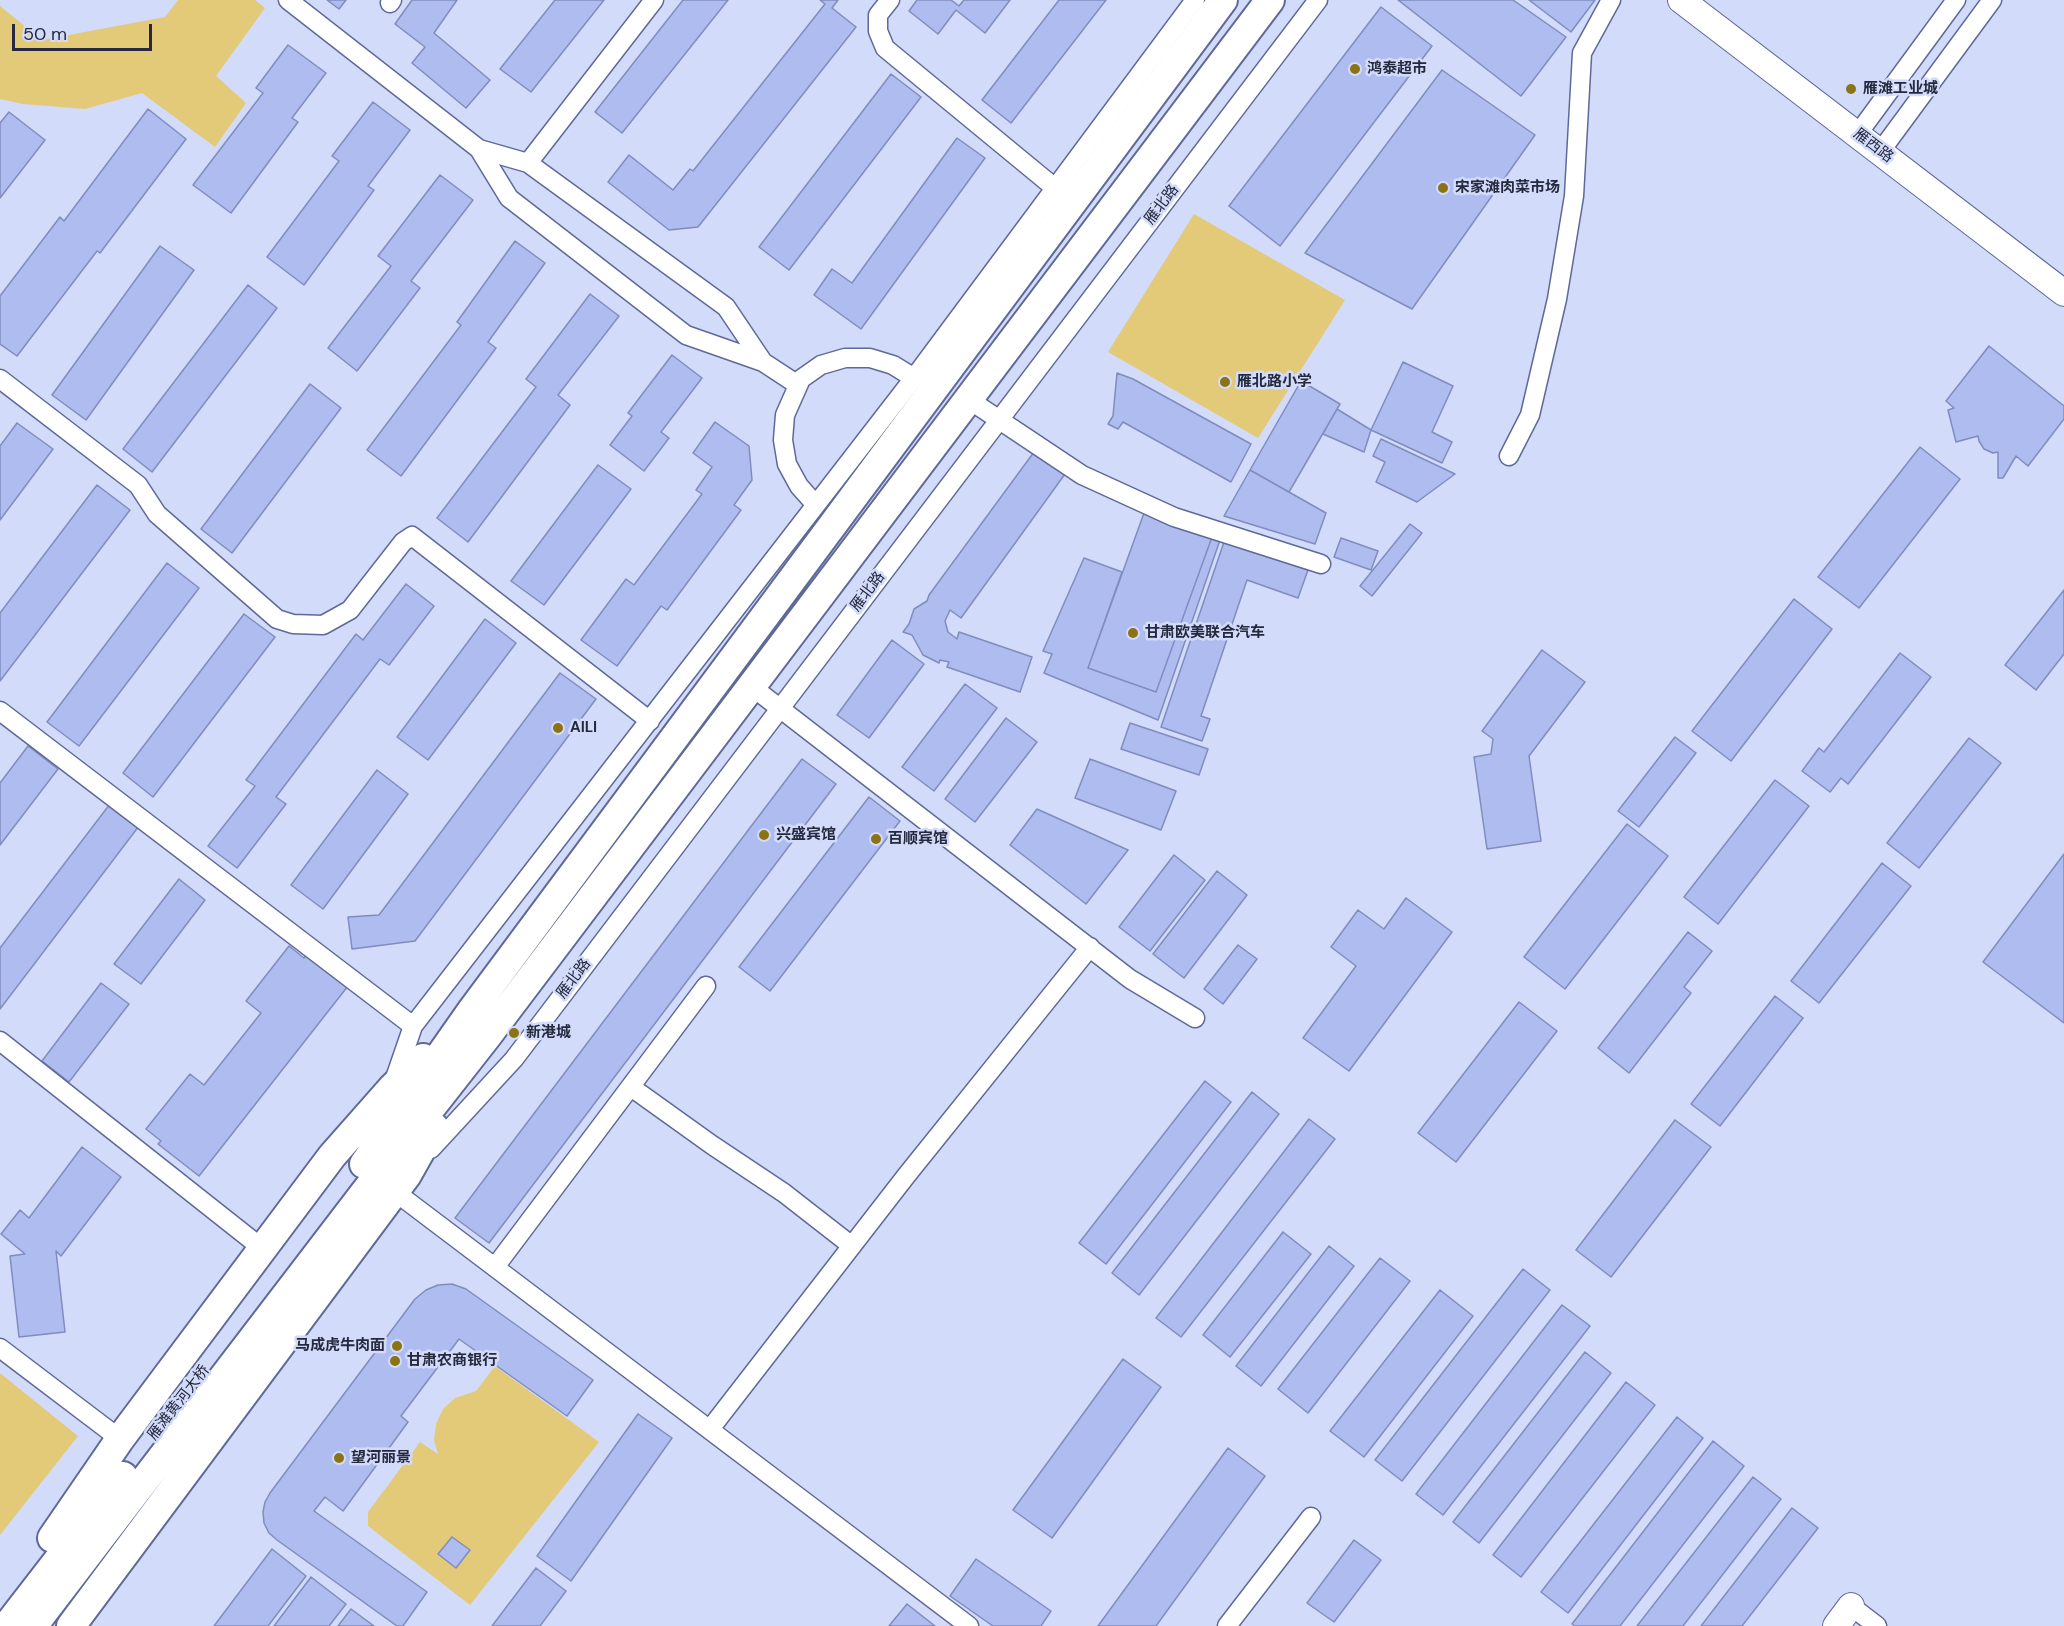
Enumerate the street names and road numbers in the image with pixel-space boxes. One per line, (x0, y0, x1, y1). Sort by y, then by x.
street label: 雁西路 (1850, 125, 1896, 167)
street label: 雁北路 (1141, 182, 1183, 228)
street label: 雁北路 (847, 569, 889, 615)
street label: 雁北路 (553, 956, 595, 1002)
street label: 雁滩黄河大桥 (144, 1362, 214, 1444)

